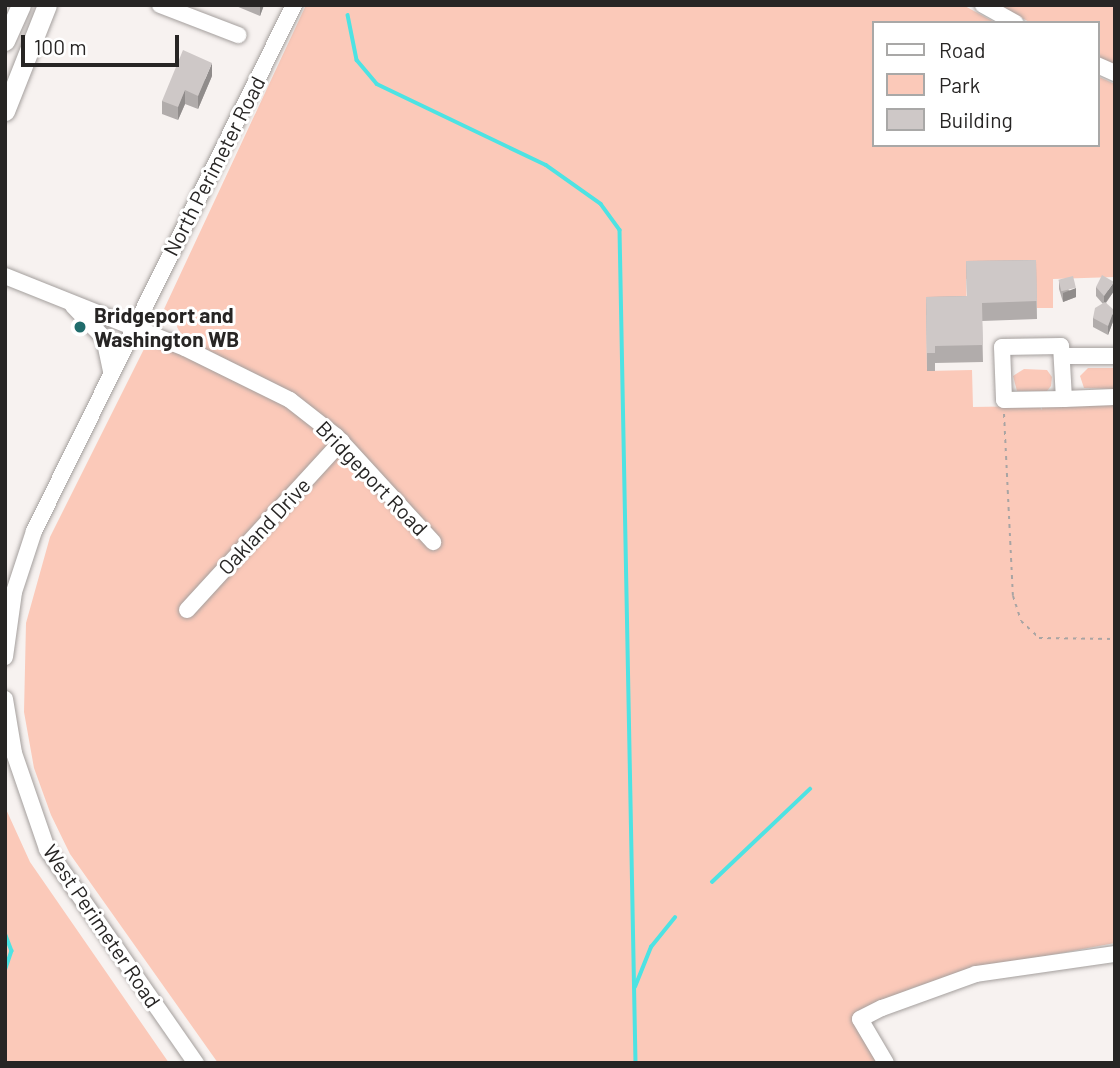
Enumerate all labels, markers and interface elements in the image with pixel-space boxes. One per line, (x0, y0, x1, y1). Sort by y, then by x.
scale bar (24, 21, 182, 65)
legend (872, 21, 1099, 147)
text: 100 m (34, 34, 87, 59)
text: Road (939, 37, 985, 62)
street label: North Perimeter Road (158, 72, 270, 260)
text: Park (939, 72, 980, 97)
text: Building (939, 107, 1013, 132)
place label: Bridgeport and Washington WB (94, 302, 239, 352)
marker: Bridgeport and Washington WB (72, 319, 88, 335)
street label: Bridgeport Road (311, 416, 433, 540)
street label: Oakland Drive (213, 472, 315, 580)
street label: West Perimeter Road (38, 840, 166, 1012)

